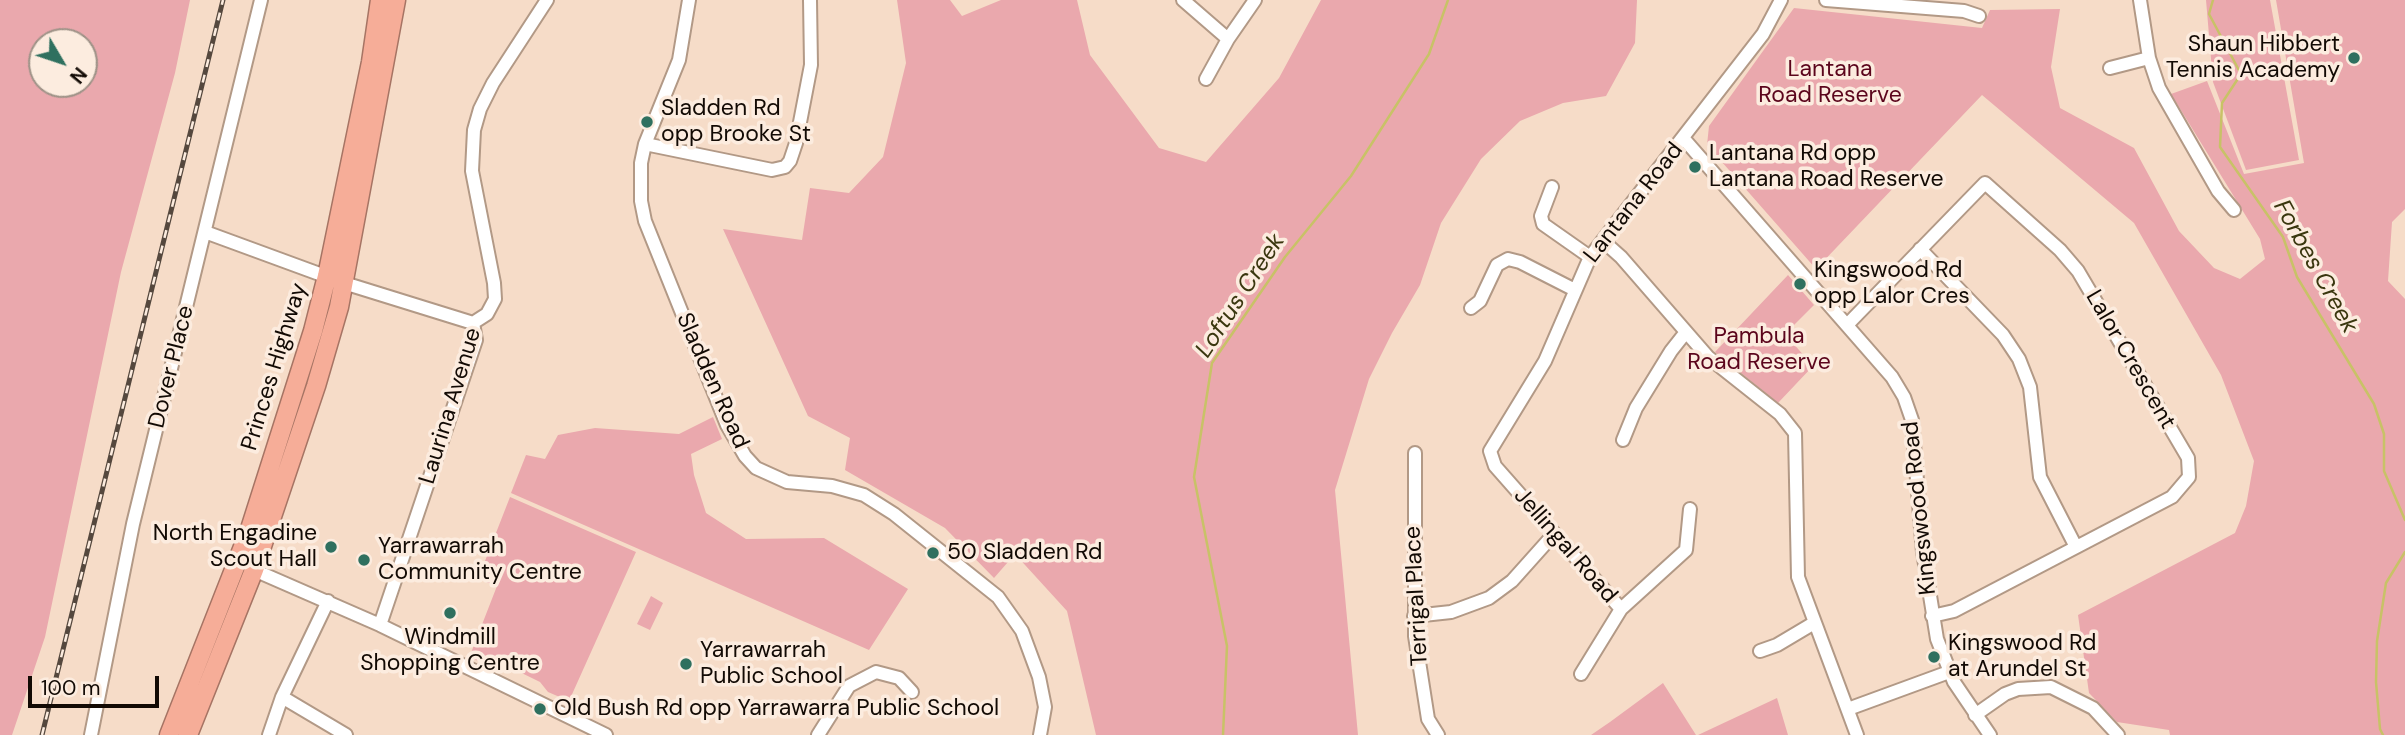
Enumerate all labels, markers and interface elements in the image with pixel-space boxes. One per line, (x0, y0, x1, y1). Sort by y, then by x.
north arrow (28, 28, 98, 98)
place label: Shaun Hibbert Tennis Academy (2166, 31, 2340, 85)
marker: Shaun Hibbert Tennis Academy (2346, 50, 2362, 66)
park label: Lantana Road Reserve (1758, 56, 1902, 110)
text: N (64, 62, 92, 89)
place label: Sladden Rd opp Brooke St (661, 95, 811, 149)
marker: Sladden Rd opp Brooke St (639, 114, 655, 130)
street label: Lantana Road (1579, 137, 1689, 269)
place label: Lantana Rd opp Lantana Road Reserve (1709, 140, 1944, 194)
marker: Lantana Rd opp Lantana Road Reserve (1687, 159, 1703, 175)
water label: Forbes Creek (2266, 195, 2364, 339)
water label: Loftus Creek (1190, 229, 1292, 363)
place label: Kingswood Rd opp Lalor Cres (1814, 257, 1970, 311)
marker: Kingswood Rd opp Lalor Cres (1792, 276, 1808, 292)
street label: Princes Highway (236, 280, 314, 454)
street label: Lalor Crescent (2079, 286, 2181, 434)
street label: Dover Place (143, 303, 201, 431)
street label: Sladden Road (670, 309, 754, 453)
park label: Pambula Road Reserve (1687, 323, 1831, 377)
street label: Laurina Avenue (414, 325, 488, 487)
street label: Kingswood Road (1897, 420, 1943, 596)
street label: Jellingal Road (1507, 483, 1623, 609)
place label: North Engadine Scout Hall (153, 520, 317, 574)
street label: Terrigal Place (1400, 525, 1434, 667)
place label: Yarrawarrah Community Centre (378, 533, 582, 587)
marker: North Engadine Scout Hall (323, 539, 339, 555)
place label: 50 Sladden Rd (947, 539, 1102, 567)
marker: 50 Sladden Rd (925, 545, 941, 561)
marker: Yarrawarrah Community Centre (356, 552, 372, 568)
marker: Windmill Shopping Centre (442, 605, 458, 621)
place label: Windmill Shopping Centre (360, 624, 540, 678)
place label: Kingswood Rd at Arundel St (1948, 630, 2096, 684)
place label: Yarrawarrah Public School (700, 637, 843, 691)
marker: Kingswood Rd at Arundel St (1926, 649, 1942, 665)
marker: Yarrawarrah Public School (678, 656, 694, 672)
scale bar (32, 662, 163, 706)
text: 100 m (41, 674, 101, 702)
place label: Old Bush Rd opp Yarrawarra Public School (554, 695, 999, 723)
marker: Old Bush Rd opp Yarrawarra Public School (532, 701, 548, 717)

